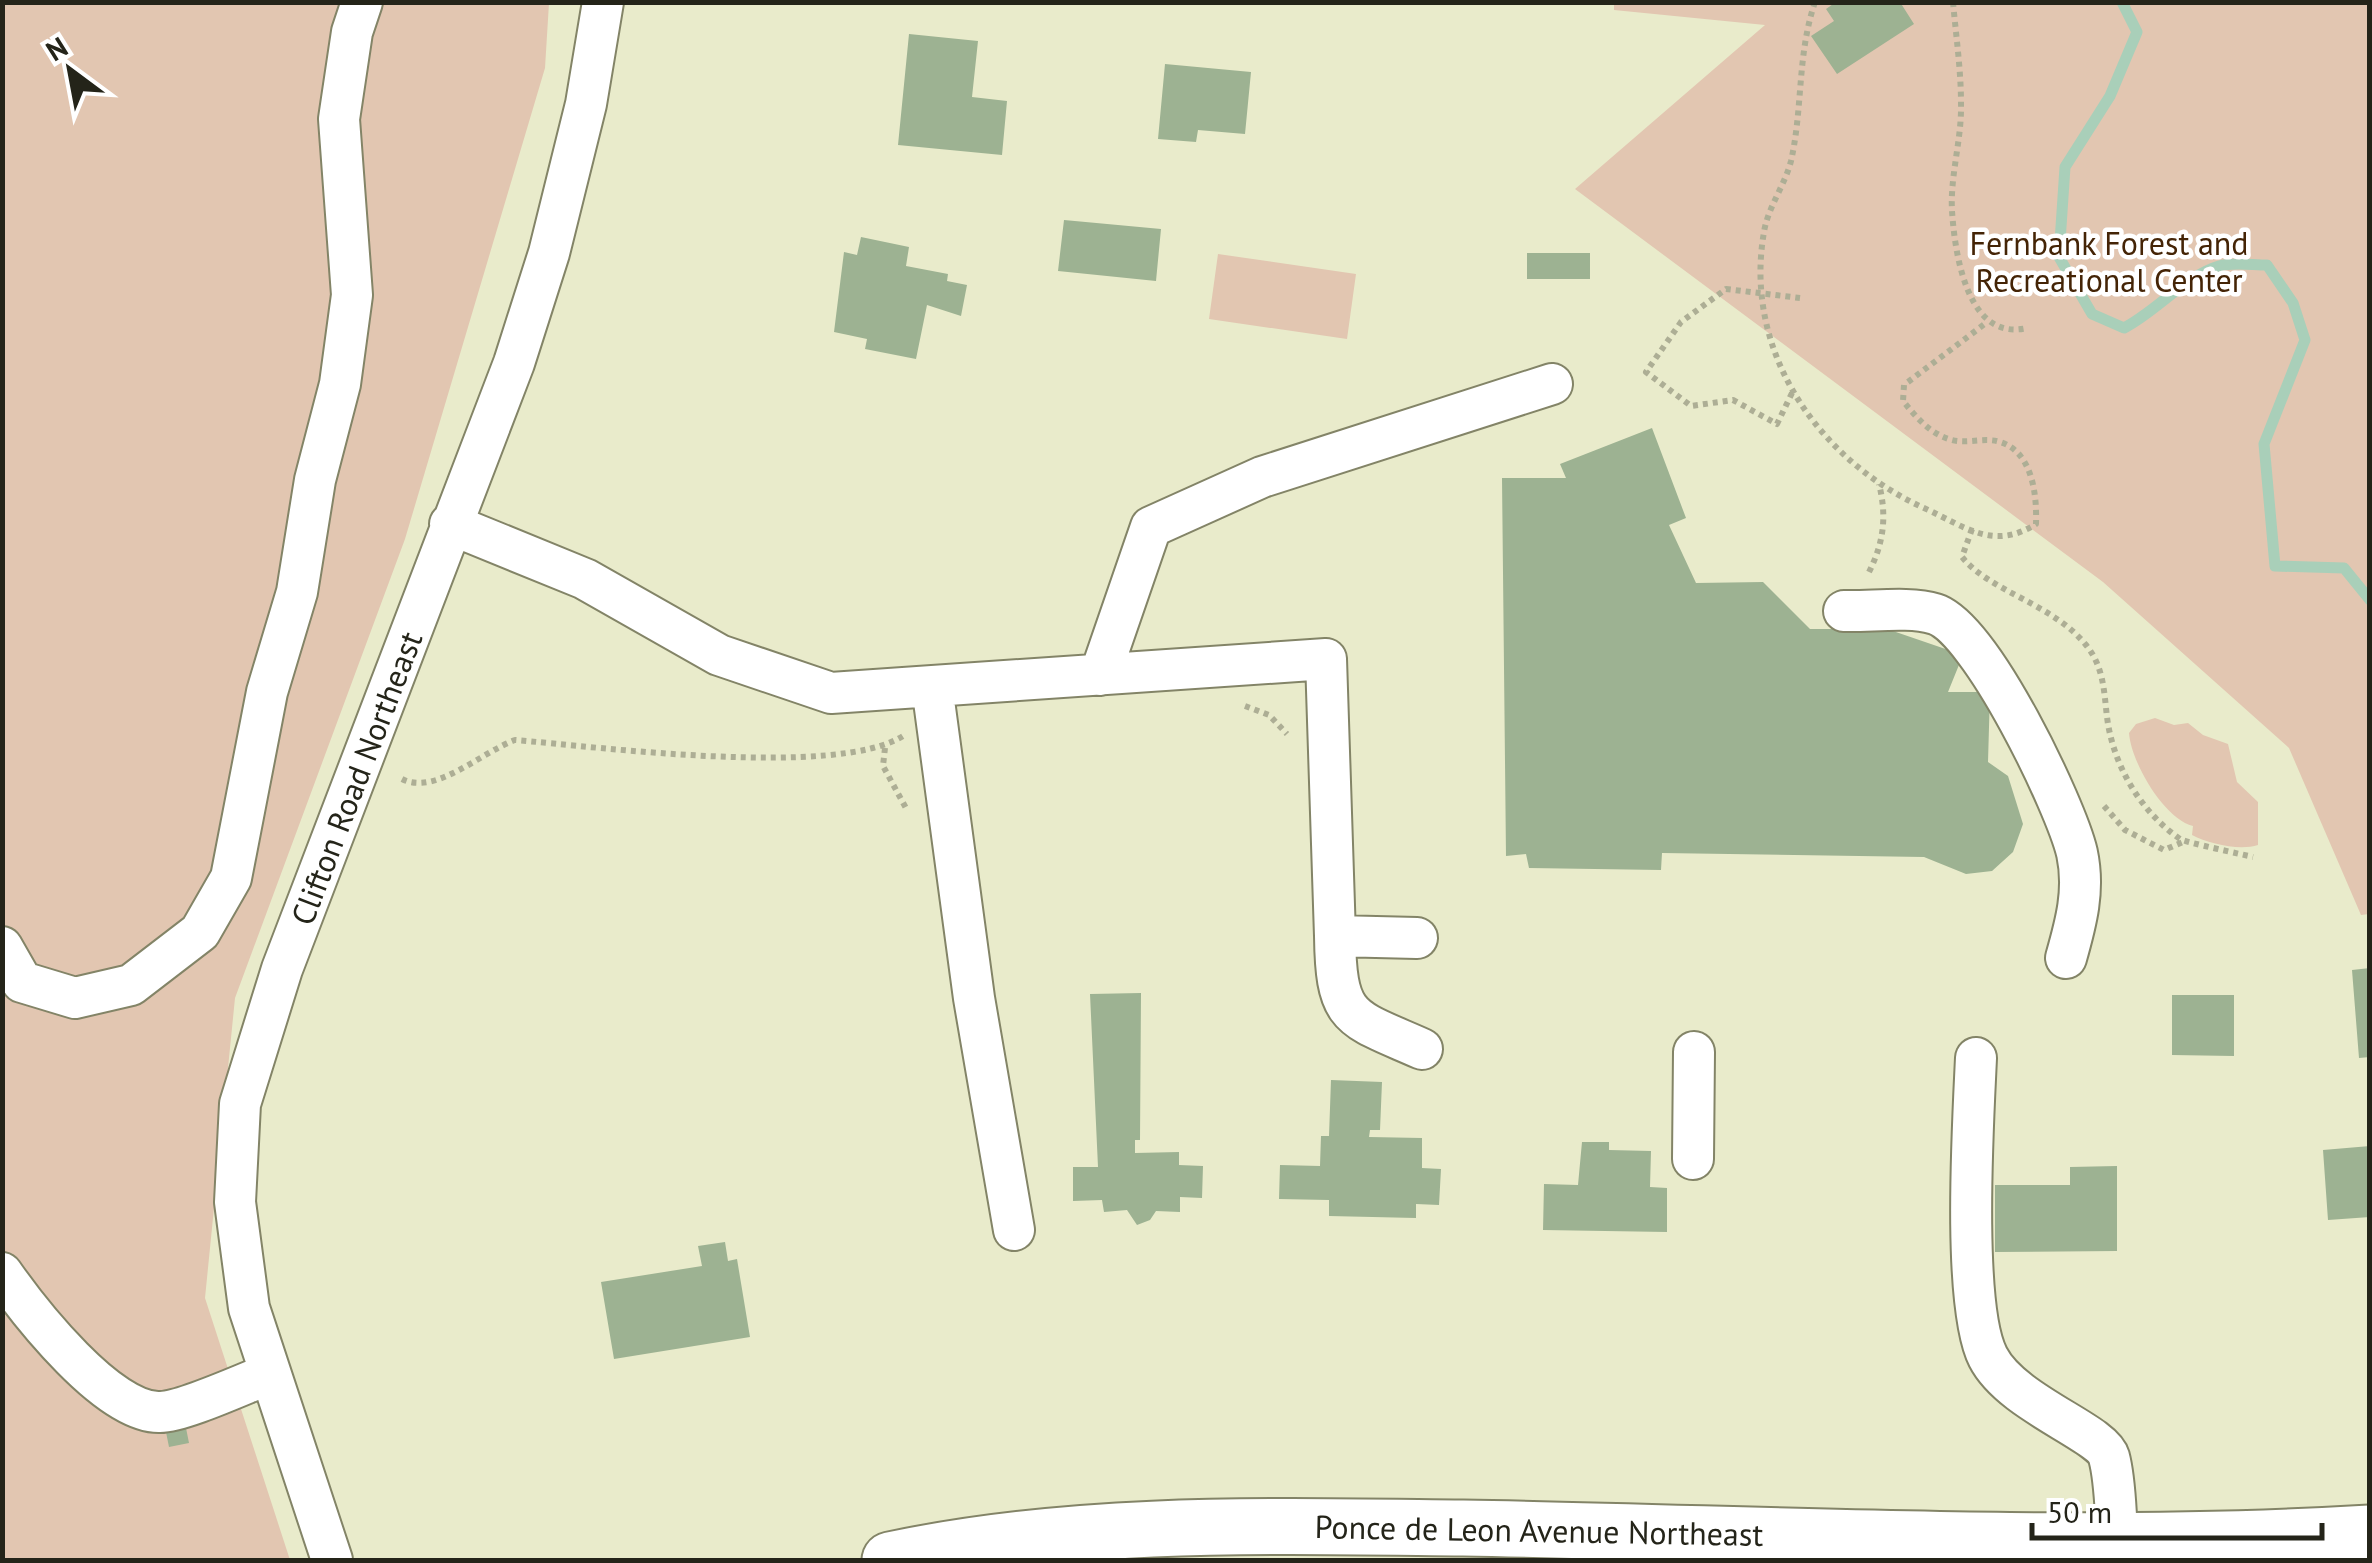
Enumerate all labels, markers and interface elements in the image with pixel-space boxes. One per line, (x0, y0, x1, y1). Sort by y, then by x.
north arrow (20, 20, 120, 120)
text: N (39, 28, 74, 69)
park label: Fernbank Forest and Recreational Center (1969, 222, 2249, 301)
street label: Clifton Road Northeast (281, 625, 431, 931)
scale bar (2032, 1478, 2322, 1540)
text: 50 m (2047, 1492, 2112, 1531)
street label: Ponce de Leon Avenue Northeast (1314, 1505, 1764, 1555)

